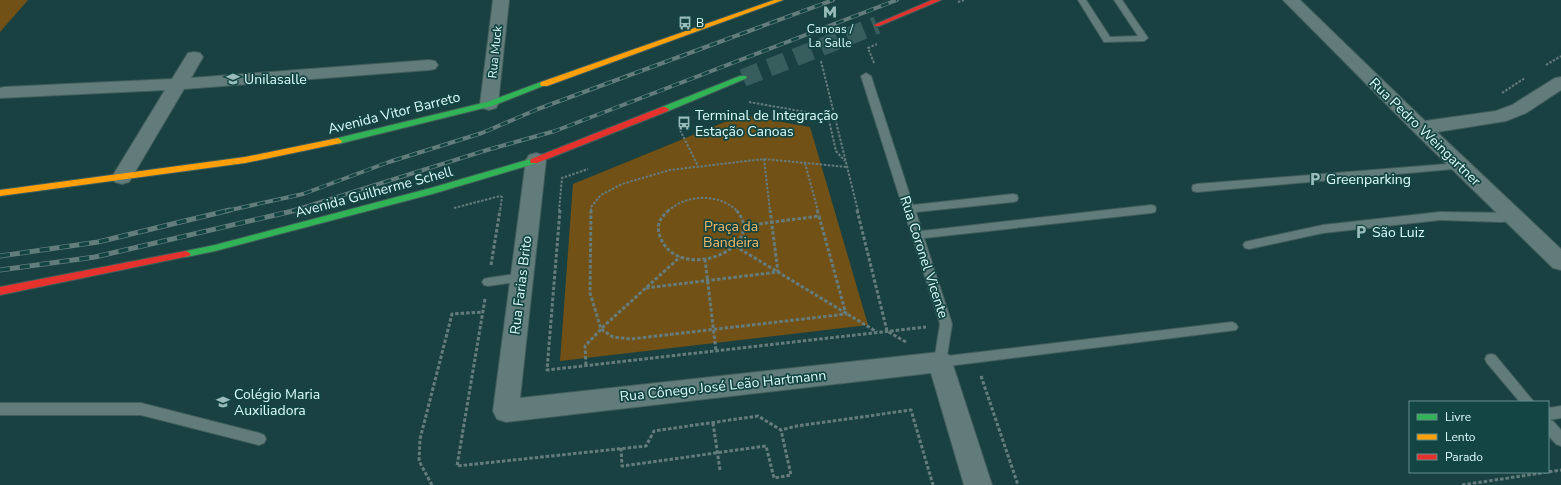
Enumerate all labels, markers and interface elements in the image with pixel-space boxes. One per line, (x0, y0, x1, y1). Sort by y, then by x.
metro station icon: Canoas / La Salle (822, 4, 838, 20)
bus stop icon: B (677, 15, 693, 31)
place label: B (696, 15, 704, 31)
place label: Canoas / La Salle (807, 21, 854, 51)
street label: Rua Muck (484, 24, 506, 79)
place label: Unilasalle (244, 70, 307, 89)
school or university icon: Unilasalle (225, 71, 241, 87)
street label: Rua Pedro Weingartner (1365, 74, 1485, 190)
street label: Avenida Vitor Barreto (326, 87, 462, 139)
place label: Terminal de Integração Estação Canoas (695, 106, 839, 141)
bus stop icon: Terminal de Integração Estação Canoas (676, 115, 692, 131)
street label: Avenida Guilherme Schell (293, 162, 456, 222)
place label: Greenparking (1326, 170, 1411, 189)
parking icon: Greenparking (1307, 171, 1323, 187)
street label: Rua Coronel Vicente (895, 193, 953, 321)
park label: Praça da Bandeira (703, 217, 759, 252)
place label: São Luiz (1372, 223, 1425, 242)
parking icon: São Luiz (1353, 224, 1369, 240)
street label: Rua Farias Brito (506, 234, 537, 335)
street label: Rua Cônego José Leão Hartmann (619, 366, 827, 406)
place label: Colégio Maria Auxiliadora (234, 385, 320, 420)
school or university icon: Colégio Maria Auxiliadora (215, 394, 231, 410)
legend (1409, 401, 1549, 473)
text: Livre (1445, 409, 1471, 425)
text: Lento (1445, 429, 1476, 445)
text: Parado (1445, 449, 1483, 465)

